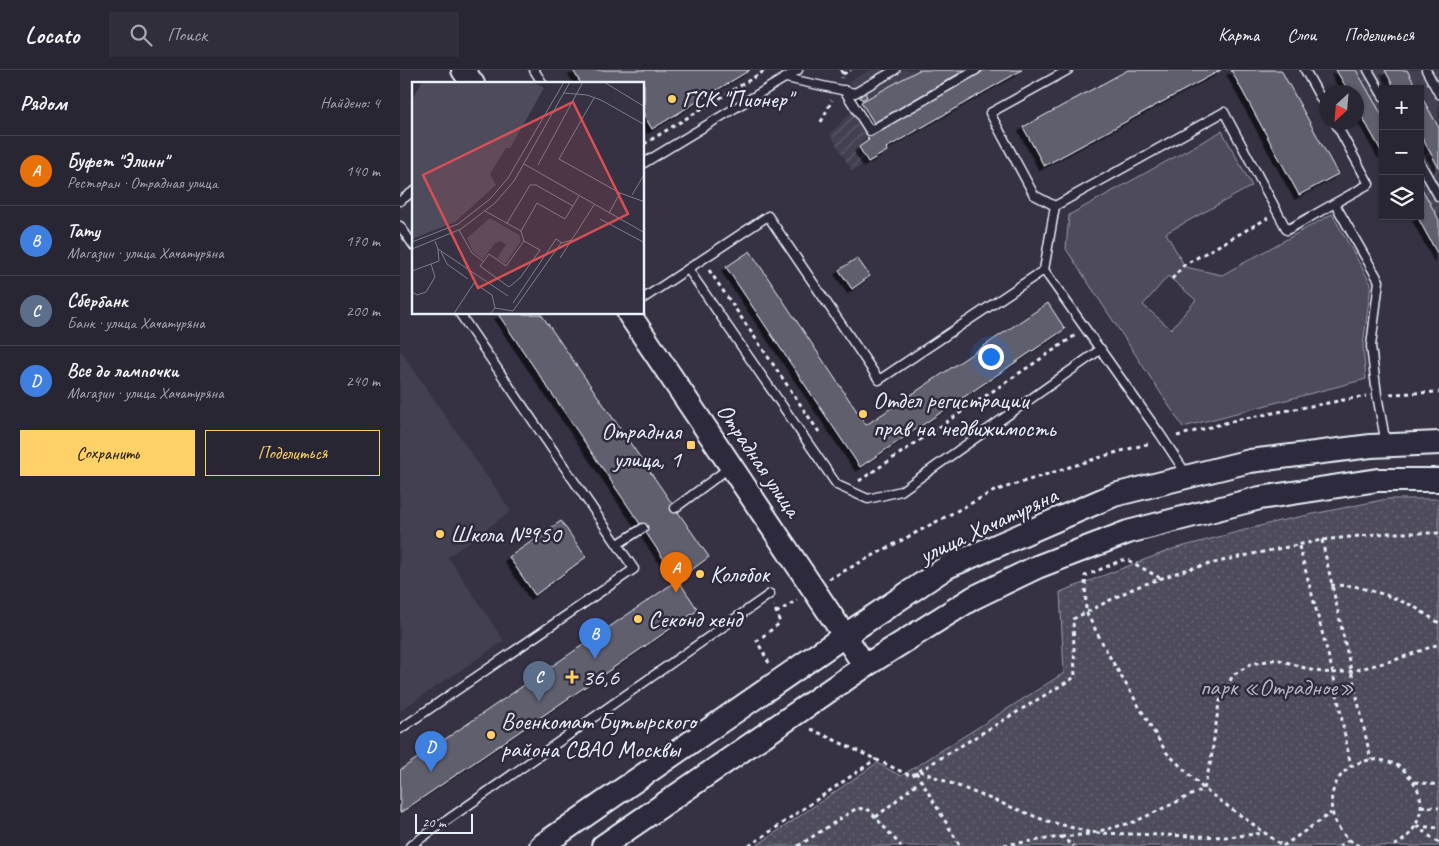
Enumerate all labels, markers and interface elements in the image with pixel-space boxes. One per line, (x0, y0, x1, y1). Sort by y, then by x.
search box (109, 12, 459, 57)
text: Locato (25, 20, 79, 50)
icon: search (127, 21, 155, 49)
text: Поиск (167, 23, 207, 47)
text: Карта (1218, 24, 1259, 46)
text: Слои (1287, 24, 1316, 46)
text: Поделиться (1344, 24, 1414, 46)
inset map (412, 82, 645, 315)
place label: ГСК "Пионер" (682, 84, 798, 114)
north arrow (1319, 85, 1364, 130)
map controls (1379, 85, 1424, 220)
button: + (1379, 85, 1424, 130)
text: Рядом (20, 90, 67, 116)
text: Найдено: 4 (320, 93, 380, 113)
marker: ГСК "Пионер" (666, 93, 678, 105)
button: − (1379, 130, 1424, 175)
text: Буфет "Элинн" (67, 149, 168, 173)
text: A (32, 161, 40, 181)
text: 140 m (346, 161, 380, 181)
text: Ресторан · Отрадная улица (67, 173, 218, 193)
button: layers (1379, 175, 1424, 220)
text: Тату (67, 219, 100, 243)
text: B (32, 231, 40, 251)
text: 170 m (346, 231, 380, 251)
text: Магазин · улица Хачатуряна (67, 243, 224, 263)
text: Сбербанк (67, 289, 128, 313)
text: C (32, 301, 40, 321)
text: 200 m (346, 301, 380, 321)
text: Банк · улица Хачатуряна (67, 313, 205, 333)
your location (978, 344, 1004, 370)
text: Все до лампочки (67, 359, 179, 383)
text: D (31, 371, 41, 391)
text: 240 m (346, 371, 380, 391)
text: Магазин · улица Хачатуряна (67, 383, 224, 403)
place label: Отдел регистрации прав на недвижимость (873, 385, 1057, 443)
street label: Отрадная улица (710, 397, 809, 524)
marker: Отдел регистрации прав на недвижимость (857, 408, 869, 420)
place label: Отрадная улица, 1 (601, 416, 683, 474)
button: Сохранить (20, 430, 195, 476)
button: Поделиться (205, 430, 380, 476)
marker: Отрадная улица, 1 (685, 439, 697, 451)
street label: улица Хачатуряна (912, 479, 1063, 571)
place label: Школа №950 (450, 519, 563, 549)
marker: Школа №950 (434, 528, 446, 540)
pin: A (660, 552, 692, 593)
place label: Колобок (710, 559, 771, 589)
marker: Колобок (694, 568, 706, 580)
place label: Секонд хенд (648, 604, 745, 634)
marker: Секонд хенд (632, 613, 644, 625)
pin: B (579, 618, 611, 659)
pin: C (523, 661, 555, 702)
place label: 36,6 (582, 662, 620, 692)
marker: 36,6 (566, 671, 578, 683)
park label: парк «Отрадное» (1200, 672, 1354, 702)
place label: Военкомат Бутырского района СВАО Москвы (501, 706, 698, 764)
marker: Военкомат Бутырского района СВАО Москвы (485, 729, 497, 741)
pin: D (415, 731, 447, 772)
scale bar (415, 811, 472, 834)
text: 20 m (422, 814, 446, 831)

